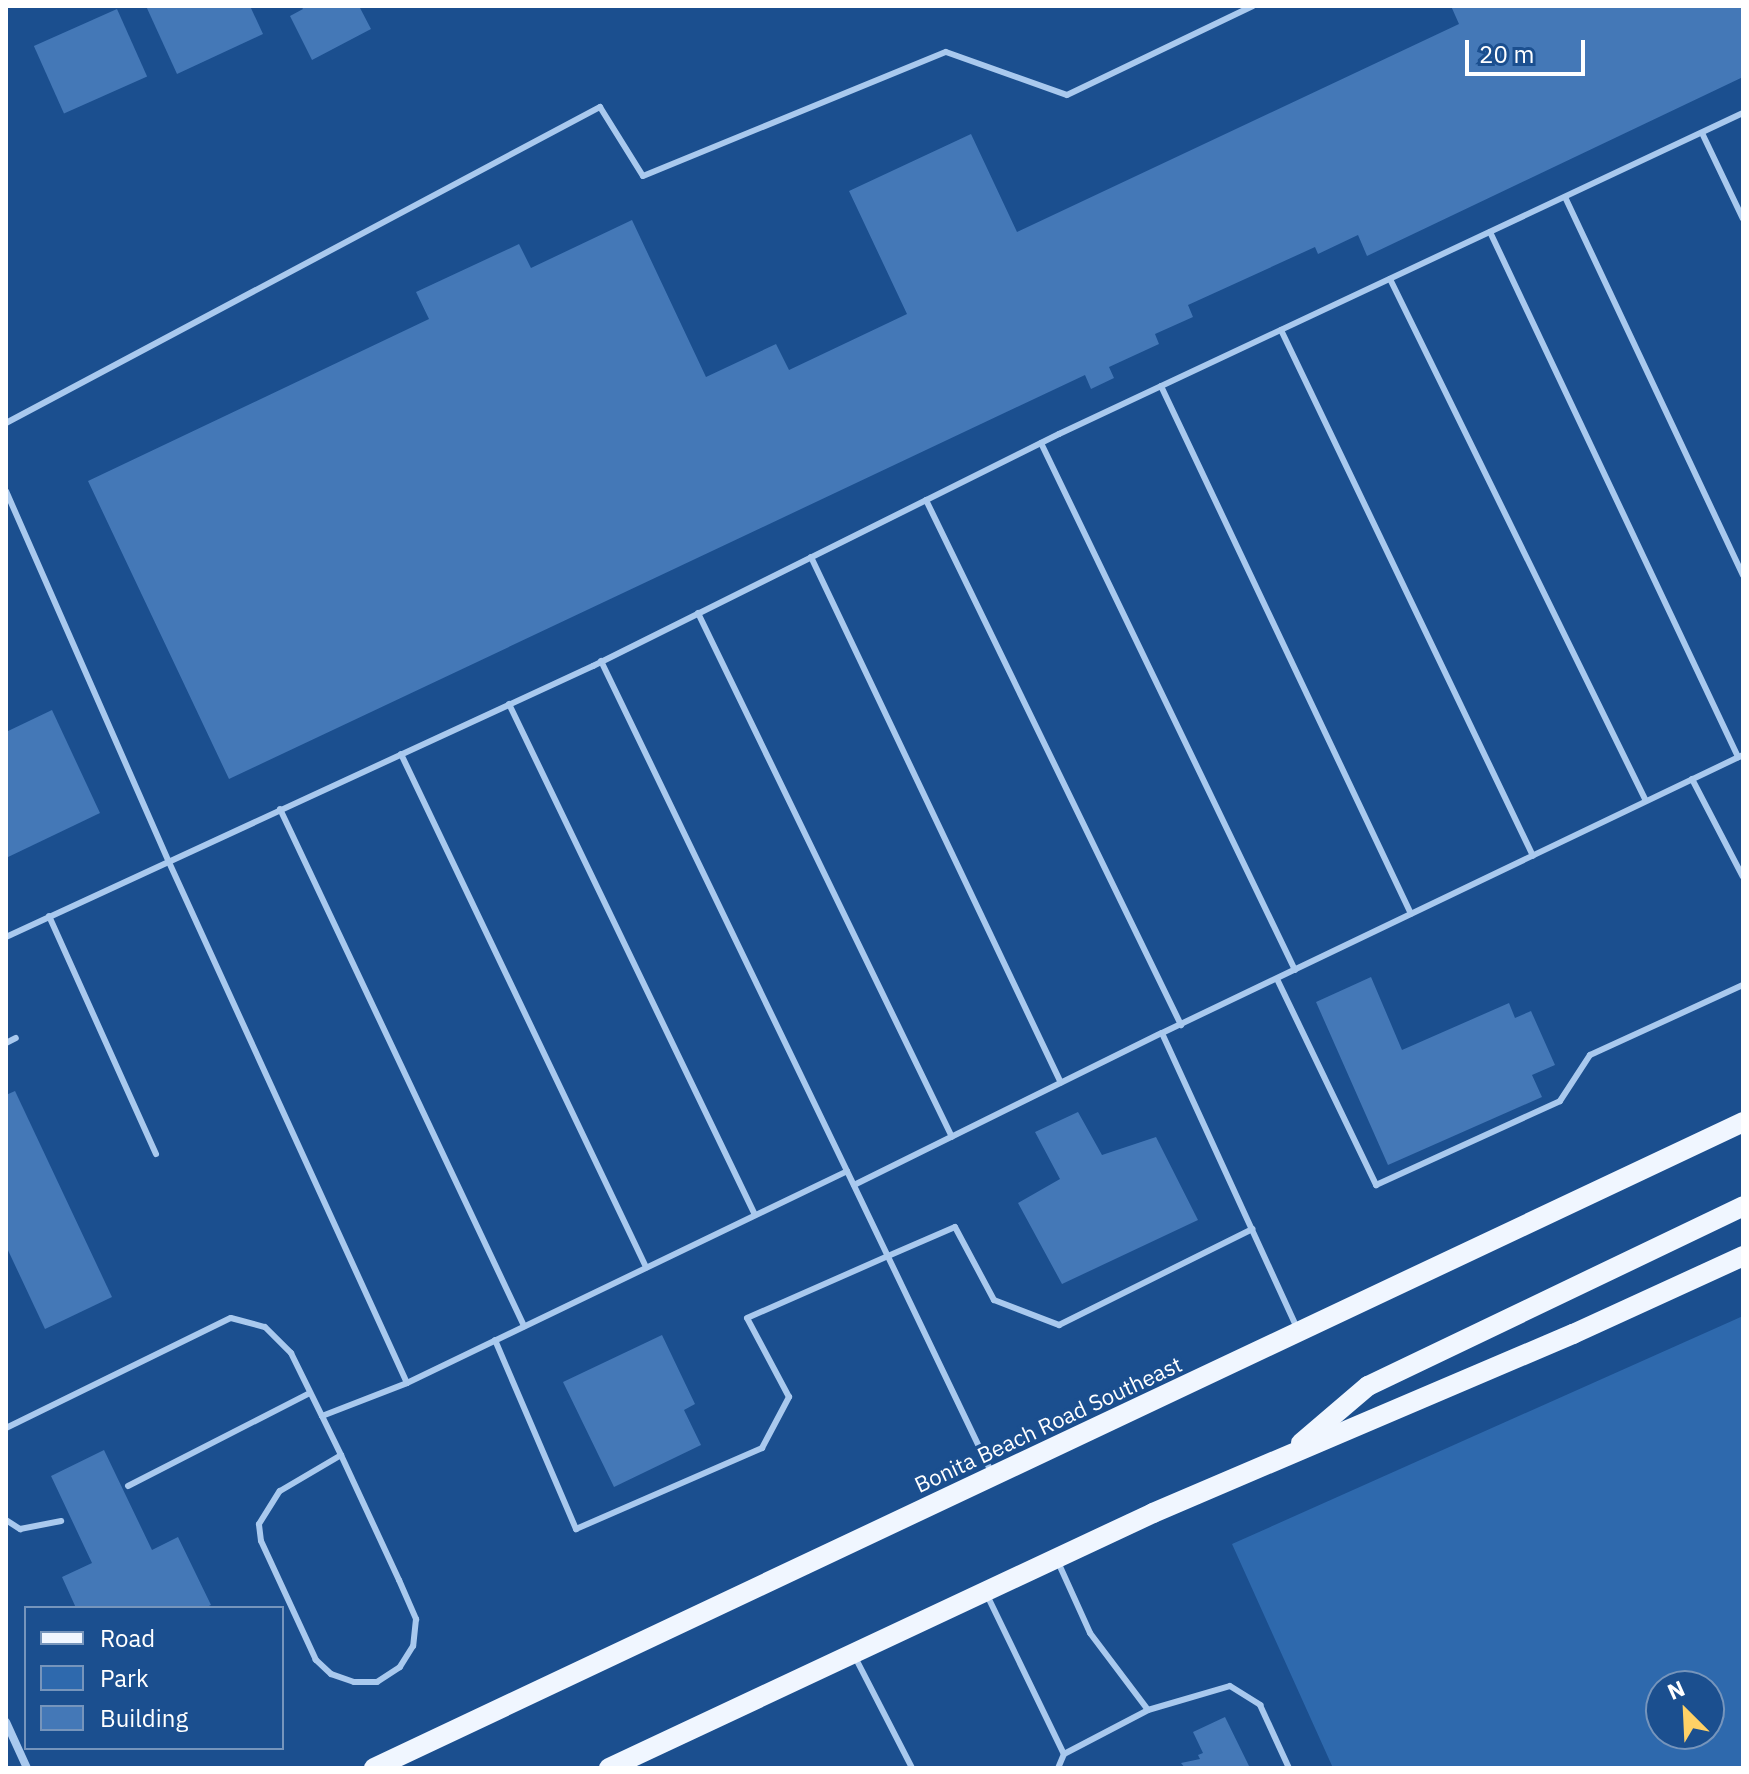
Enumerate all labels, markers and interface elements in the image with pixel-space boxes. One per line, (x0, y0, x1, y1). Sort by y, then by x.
scale bar (1469, 24, 1589, 74)
text: 20 m (1479, 38, 1534, 70)
street label: Bonita Beach Road Southeast (910, 1350, 1186, 1498)
legend (24, 1606, 284, 1750)
text: Road (100, 1622, 155, 1654)
text: Park (100, 1662, 149, 1694)
north arrow (1645, 1670, 1725, 1750)
text: N (1663, 1673, 1689, 1706)
text: Building (100, 1702, 188, 1734)

